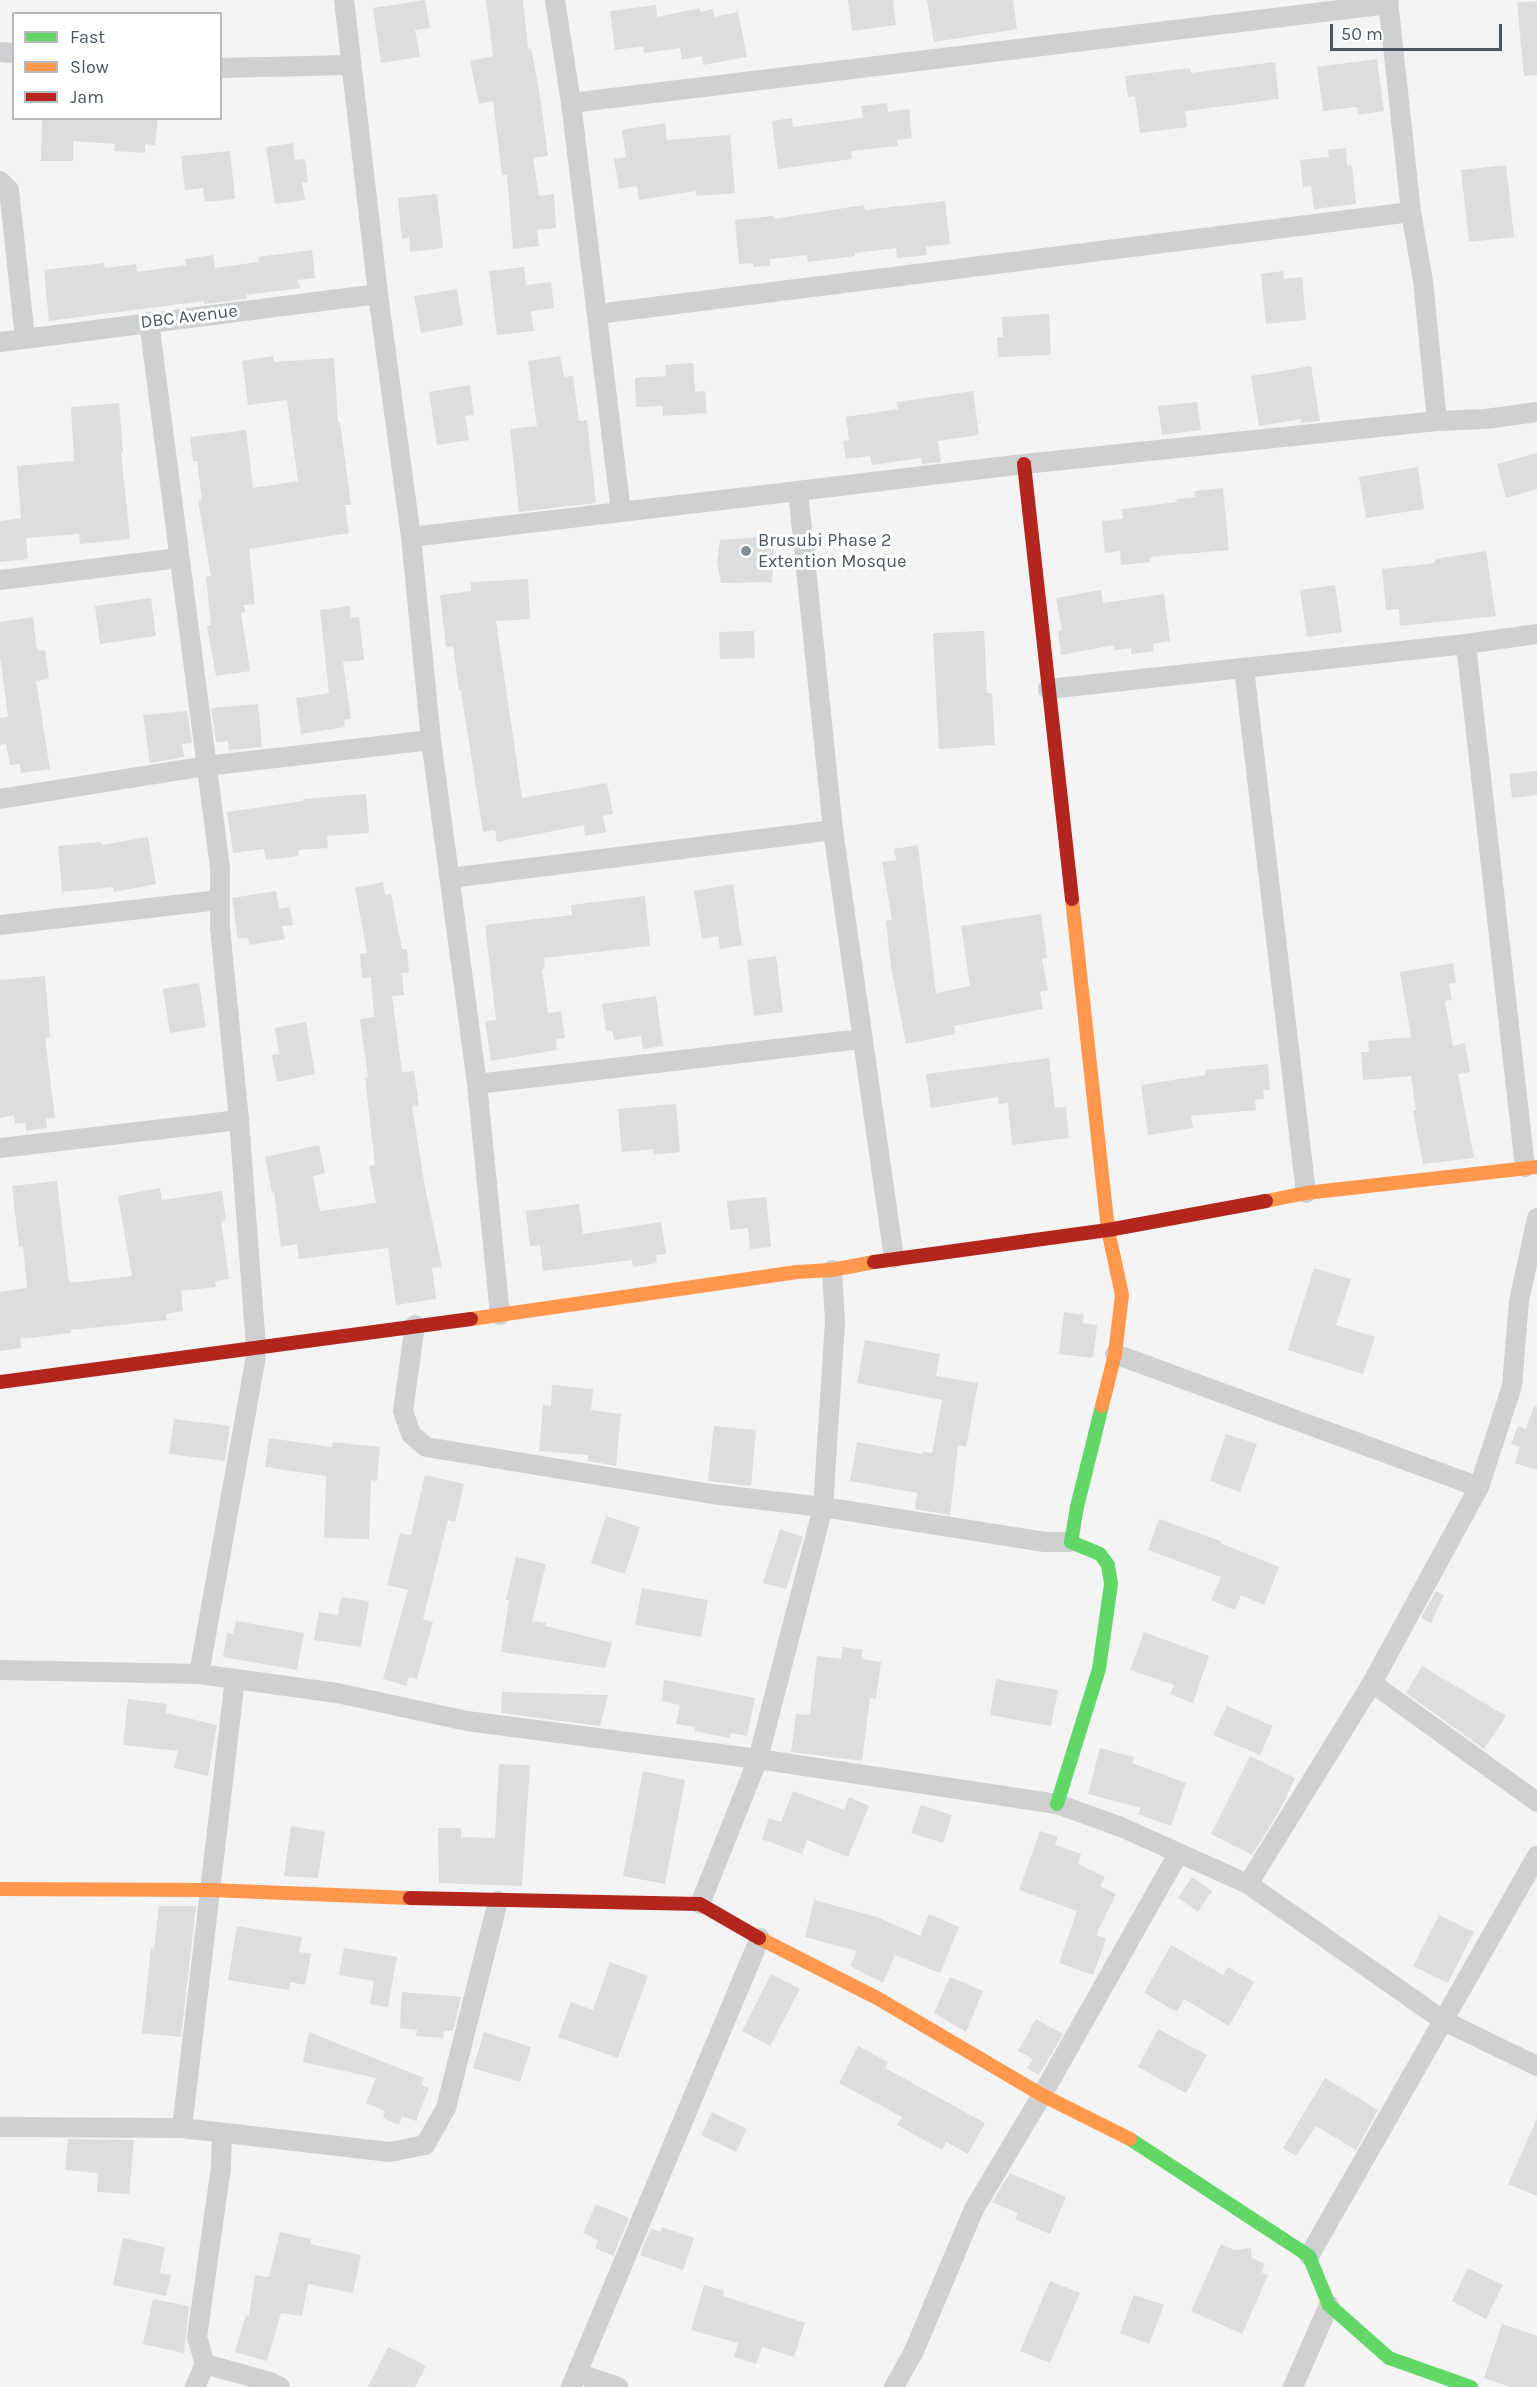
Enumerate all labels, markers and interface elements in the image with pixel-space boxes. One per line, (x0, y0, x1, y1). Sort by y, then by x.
legend (12, 12, 222, 120)
scale bar (1333, 12, 1506, 50)
text: 50 m (1341, 23, 1383, 45)
text: Fast (70, 26, 105, 48)
text: Slow (70, 56, 109, 78)
text: Jam (70, 86, 104, 108)
street label: DBC Avenue (139, 300, 239, 334)
place label: Brusubi Phase 2 Extention Mosque (758, 530, 907, 572)
marker: Brusubi Phase 2 Extention Mosque (739, 544, 753, 558)

